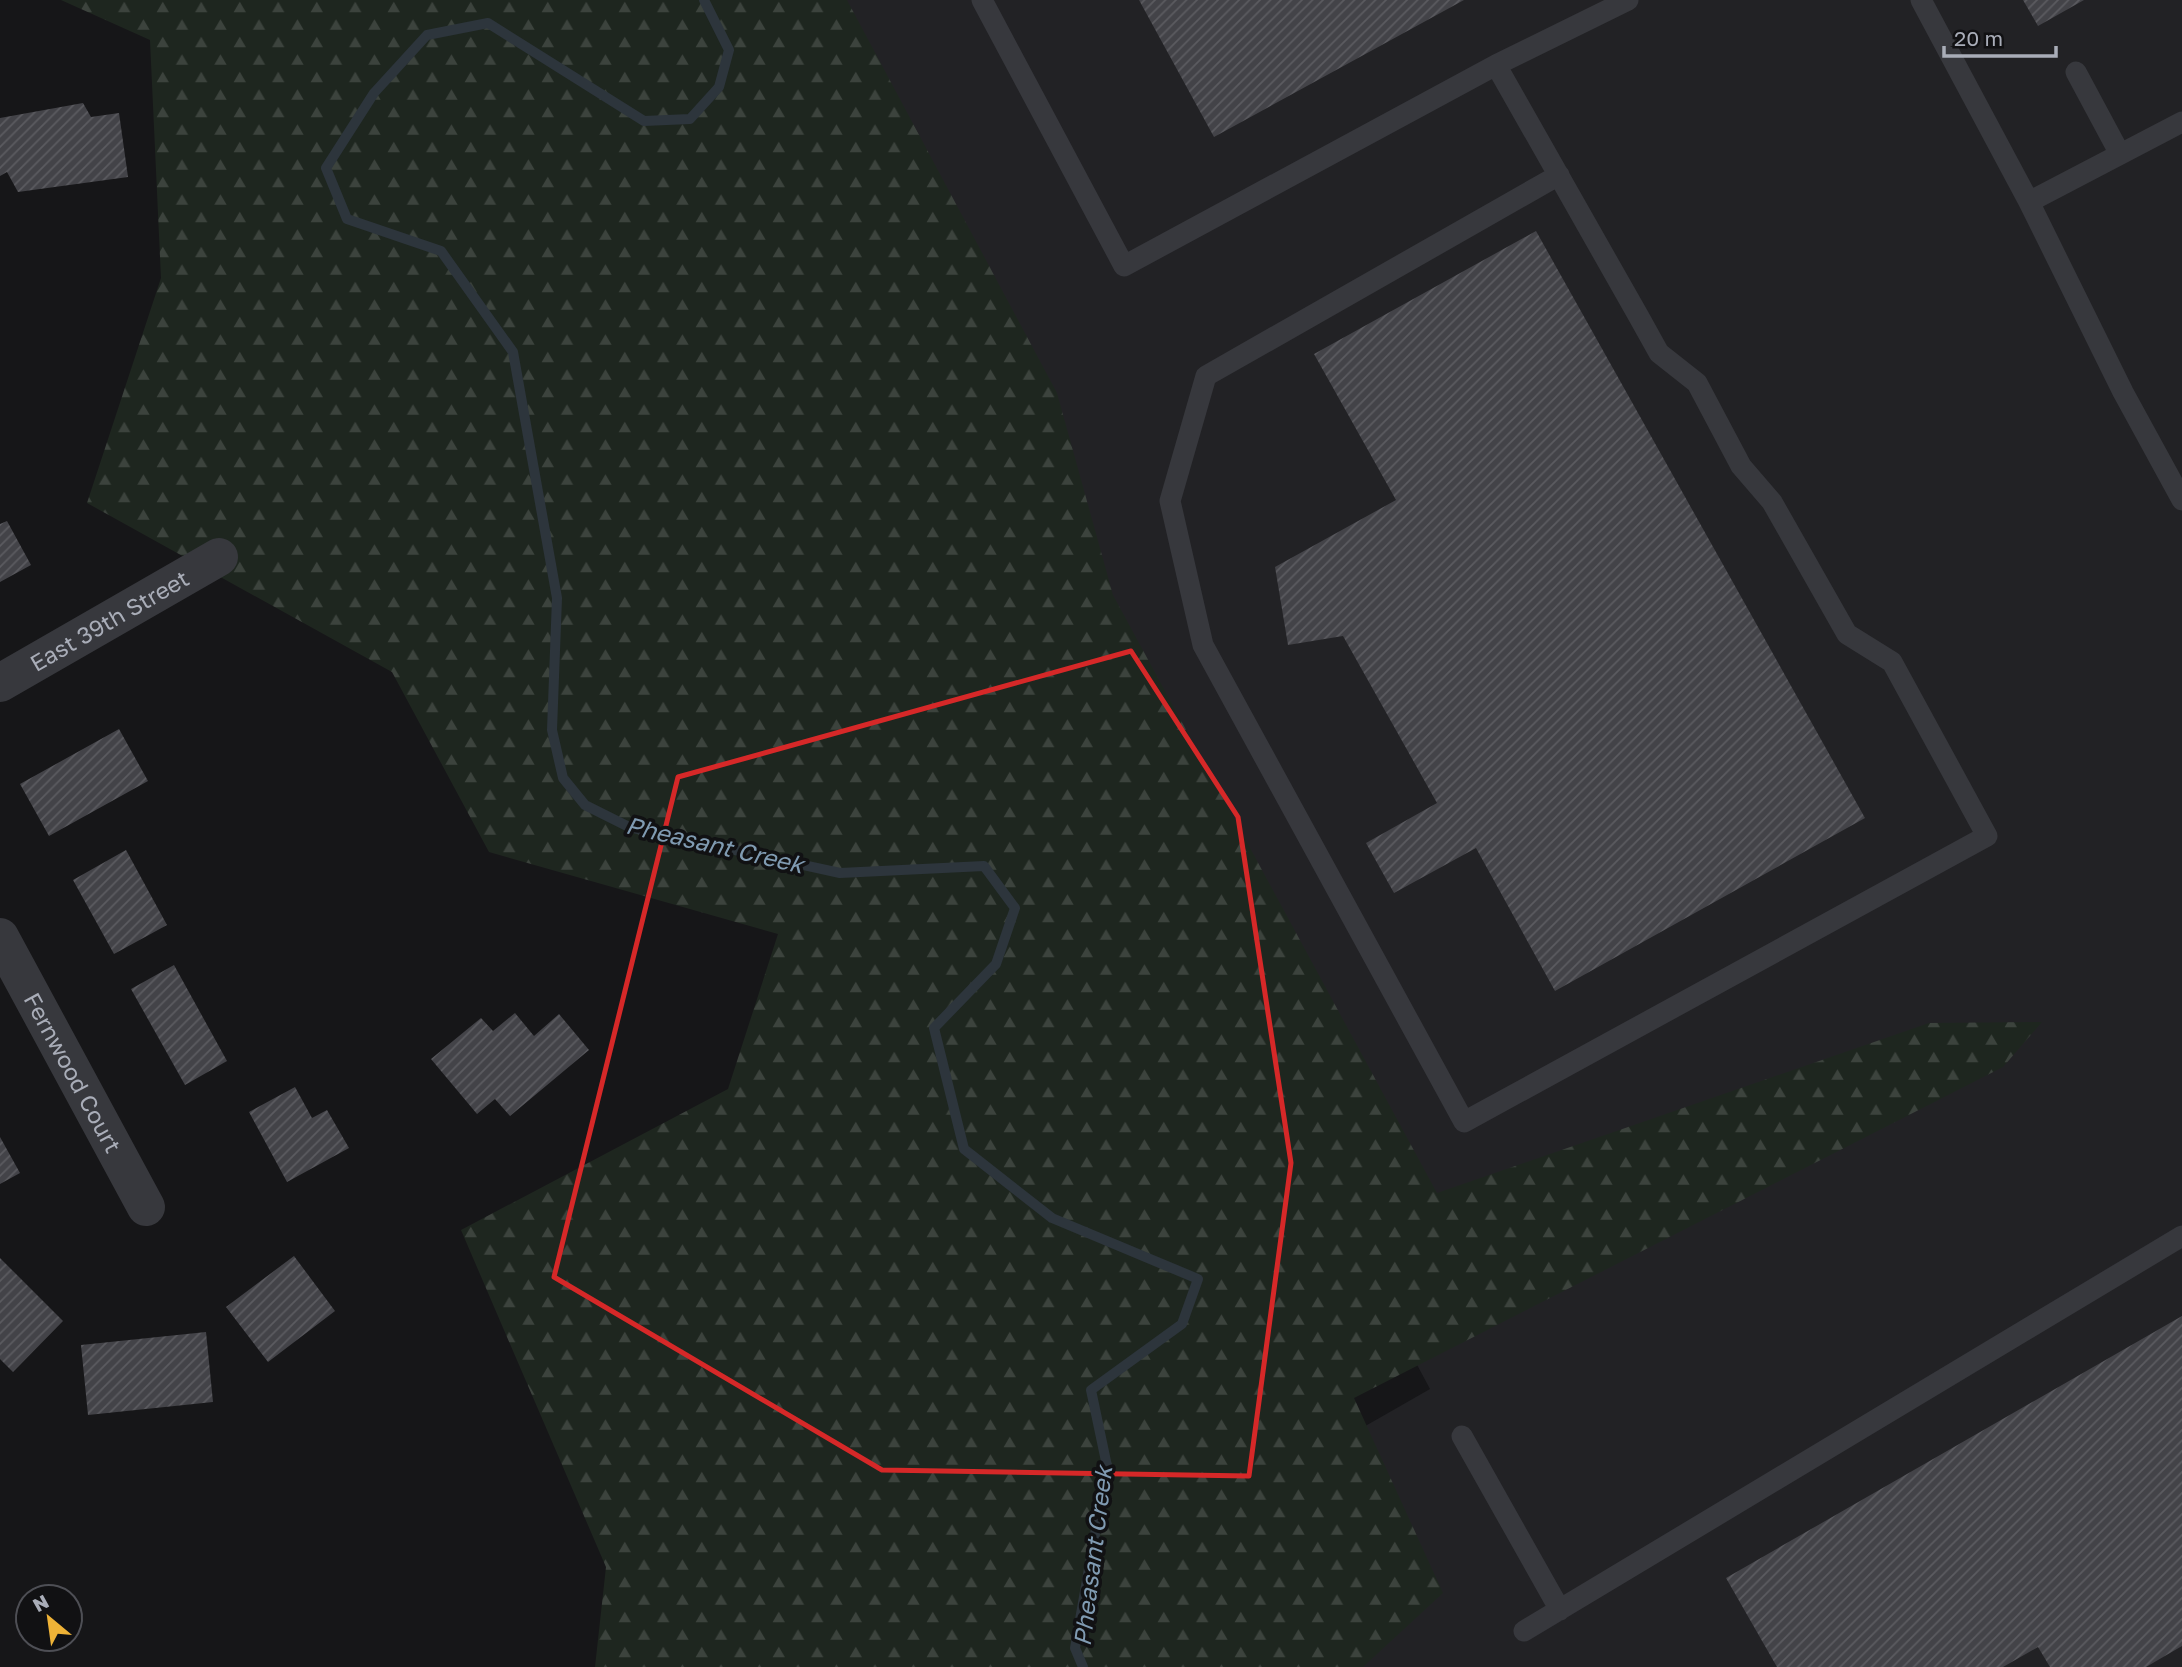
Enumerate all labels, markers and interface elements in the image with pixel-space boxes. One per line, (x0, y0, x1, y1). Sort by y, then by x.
scale bar (1944, 14, 2056, 58)
text: 20 m (1954, 25, 2003, 51)
street label: East 39th Street (25, 564, 194, 677)
water label: Pheasant Creek (623, 809, 809, 879)
street label: Fernwood Court (19, 988, 128, 1157)
water label: Pheasant Creek (1067, 1462, 1118, 1648)
north arrow (14, 1583, 84, 1653)
text: N (29, 1589, 52, 1616)

